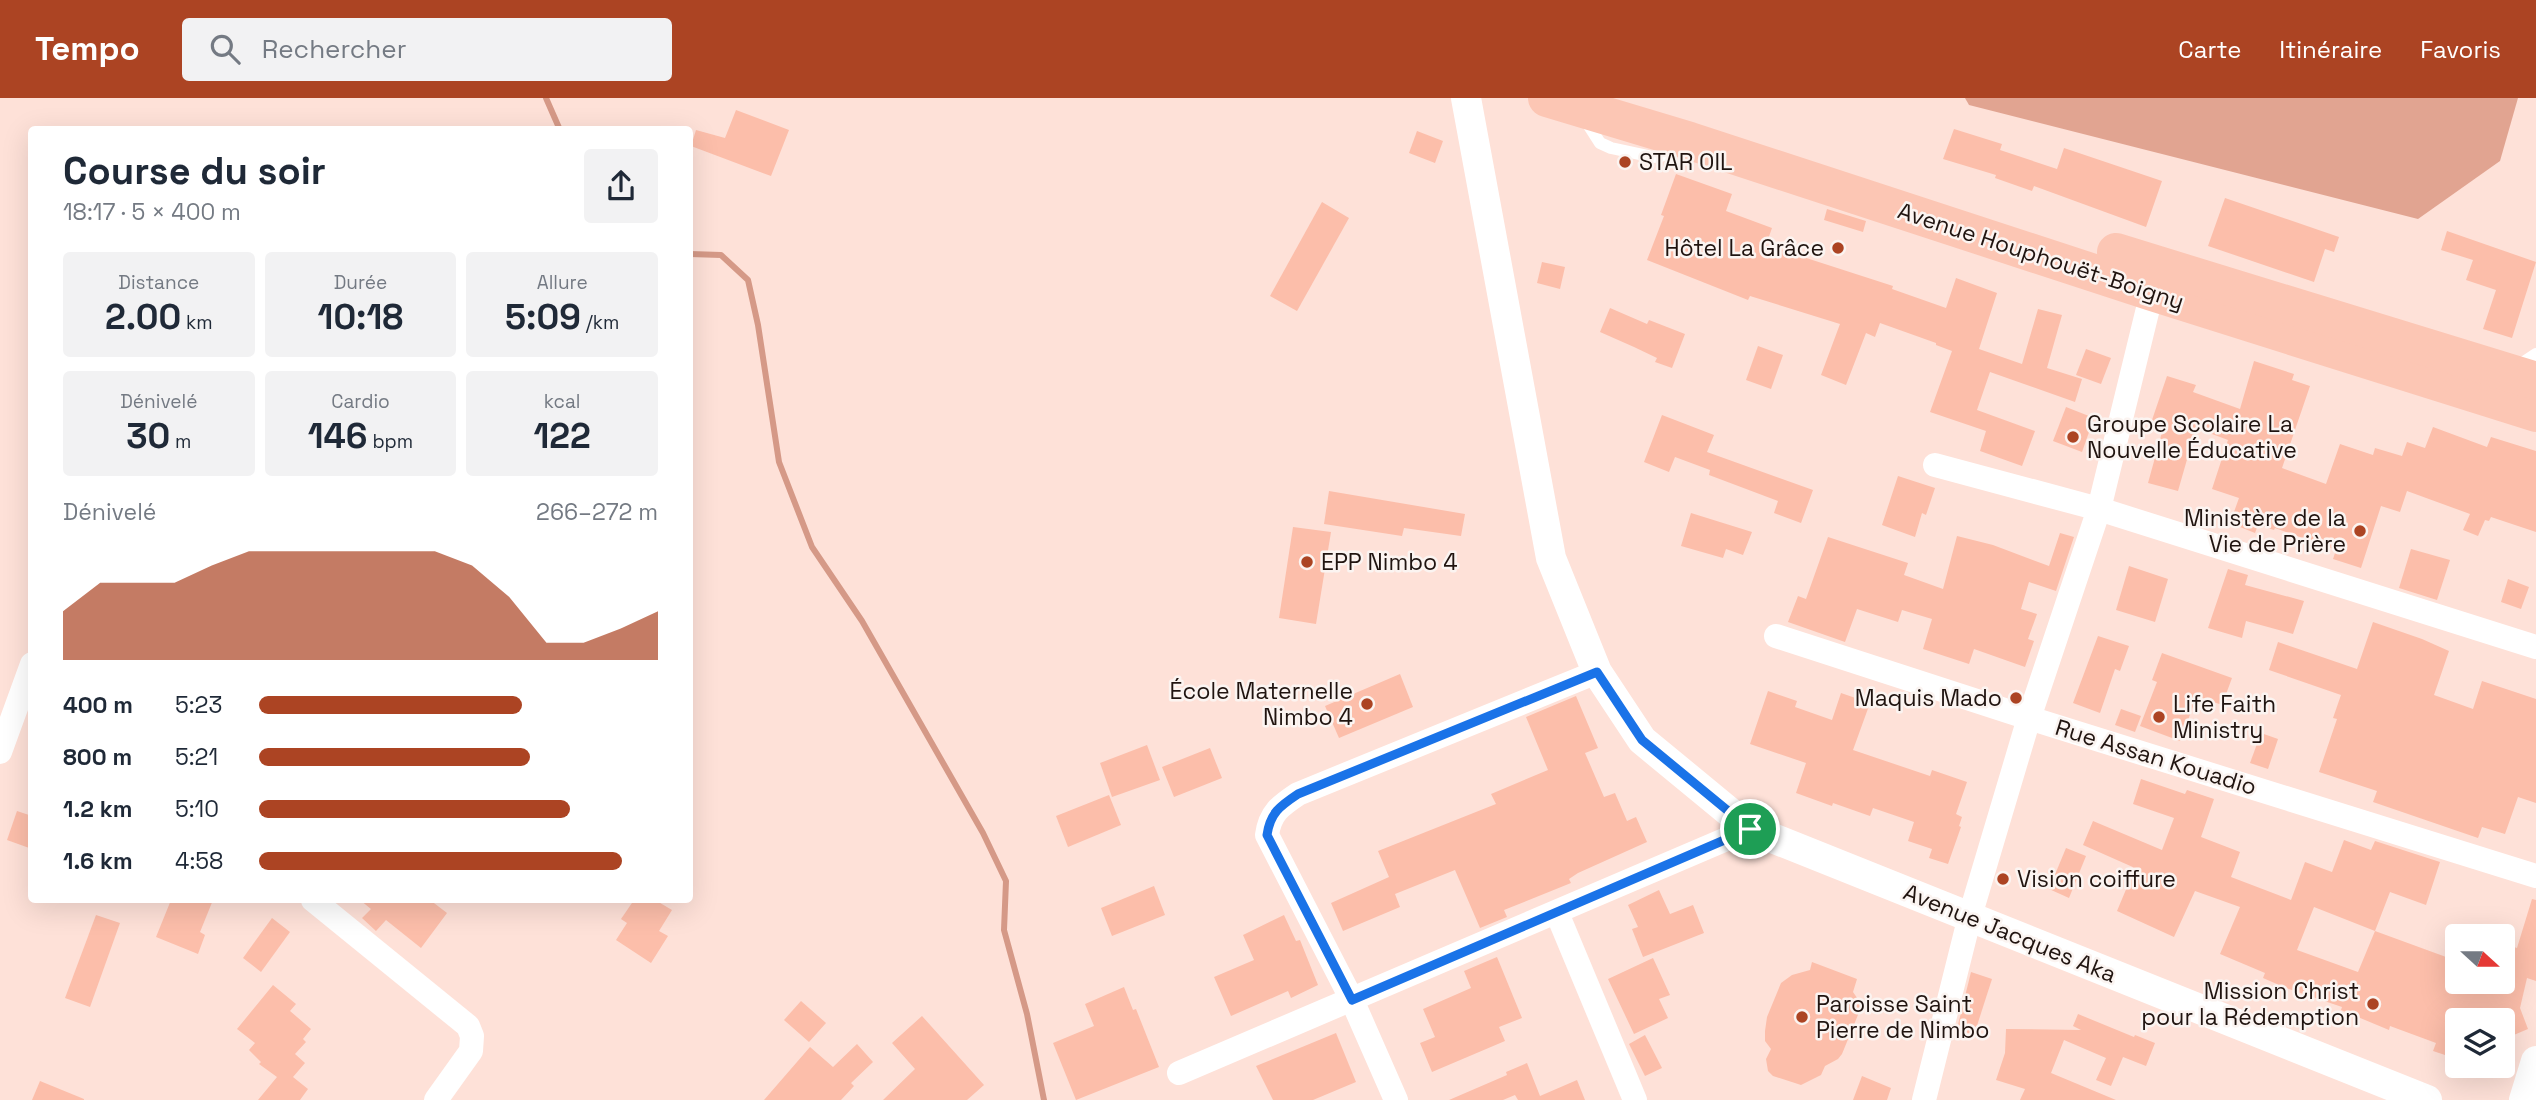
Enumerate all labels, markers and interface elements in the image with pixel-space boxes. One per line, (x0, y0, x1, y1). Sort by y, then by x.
search box (182, 18, 672, 81)
text: Tempo (35, 28, 140, 70)
icon: search (206, 30, 244, 68)
text: Rechercher (262, 32, 406, 66)
text: Carte (2178, 34, 2241, 65)
text: Itinéraire (2279, 34, 2382, 65)
text: Favoris (2420, 34, 2501, 65)
text: Course du soir (63, 147, 326, 195)
place label: STAR OIL (1639, 147, 1733, 177)
button: share (584, 149, 658, 223)
marker: STAR OIL (1617, 154, 1633, 170)
street label: Avenue Houphouët-Boigny (1894, 195, 2188, 317)
text: 18:17 · 5 × 400 m (63, 197, 241, 227)
place label: Hôtel La Grâce (1664, 233, 1824, 263)
marker: Hôtel La Grâce (1830, 240, 1846, 256)
text: Distance (118, 270, 199, 295)
text: Durée (334, 270, 387, 295)
text: Allure (537, 270, 588, 295)
text: 2.00 (105, 295, 181, 339)
text: 10:18 (318, 295, 403, 339)
text: 5:09 (505, 295, 581, 339)
text: km (181, 310, 213, 335)
text: /km (581, 310, 619, 335)
text: Dénivelé (120, 389, 197, 414)
text: Cardio (331, 389, 390, 414)
text: kcal (544, 389, 581, 414)
place label: Groupe Scolaire La Nouvelle Éducative (2087, 409, 2297, 465)
text: 30 (126, 414, 170, 458)
text: 146 (308, 414, 368, 458)
text: 122 (533, 414, 591, 458)
text: m (170, 429, 191, 454)
text: bpm (368, 429, 413, 454)
marker: Groupe Scolaire La Nouvelle Éducative (2065, 429, 2081, 445)
text: Dénivelé (63, 497, 156, 527)
text: 266–272 m (536, 497, 658, 527)
place label: Ministère de la Vie de Prière (2184, 503, 2346, 559)
marker: Ministère de la Vie de Prière (2352, 523, 2368, 539)
place label: EPP Nimbo 4 (1321, 547, 1458, 577)
marker: EPP Nimbo 4 (1299, 554, 1315, 570)
place label: École Maternelle Nimbo 4 (1169, 676, 1353, 732)
place label: Maquis Mado (1855, 683, 2002, 713)
place label: Life Faith Ministry (2173, 689, 2276, 745)
text: 400 m (63, 690, 133, 720)
text: 5:23 (175, 690, 222, 720)
marker: Maquis Mado (2008, 690, 2024, 706)
marker: École Maternelle Nimbo 4 (1359, 696, 1375, 712)
marker: Life Faith Ministry (2151, 709, 2167, 725)
street label: Rue Assan Kouadio (2052, 712, 2260, 802)
text: 800 m (63, 742, 132, 772)
text: 5:21 (175, 742, 218, 772)
text: 1.2 km (63, 794, 132, 824)
text: 5:10 (175, 794, 219, 824)
pin (1720, 799, 1780, 859)
icon: arrive (1731, 810, 1769, 848)
text: 1.6 km (63, 846, 133, 876)
text: 4:58 (175, 846, 223, 876)
place label: Vision coiffure (2017, 864, 2176, 894)
marker: Vision coiffure (1995, 871, 2011, 887)
street label: Avenue Jacques Aka (1899, 877, 2121, 989)
north arrow (2445, 924, 2515, 994)
map controls (2445, 924, 2515, 1078)
place label: Mission Christ pour la Rédemption (2141, 976, 2359, 1032)
place label: Paroisse Saint Pierre de Nimbo (1816, 989, 1990, 1045)
marker: Mission Christ pour la Rédemption (2365, 996, 2381, 1012)
button: layers (2445, 1008, 2515, 1078)
marker: Paroisse Saint Pierre de Nimbo (1794, 1009, 1810, 1025)

